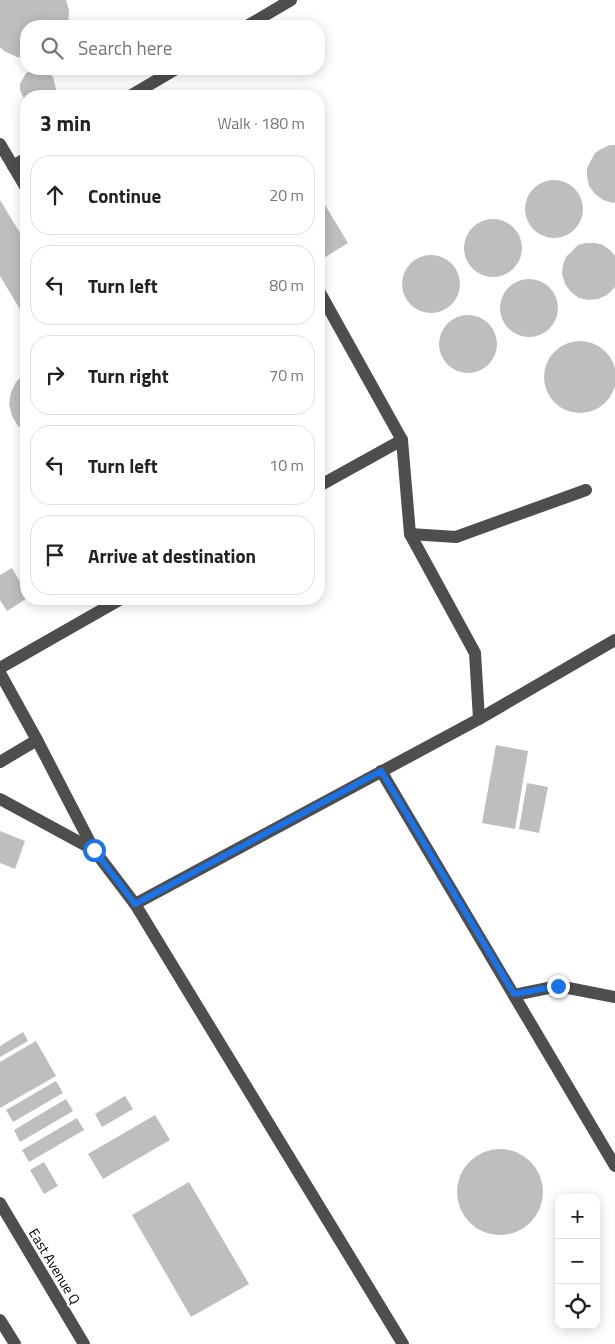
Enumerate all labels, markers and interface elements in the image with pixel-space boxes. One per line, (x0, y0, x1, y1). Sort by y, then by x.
search box (20, 20, 325, 75)
text: Search here (78, 33, 172, 62)
icon: search (38, 34, 66, 62)
text: 3 min (40, 107, 91, 139)
text: Walk · 180 m (217, 111, 305, 135)
icon: ahead (41, 181, 69, 209)
text: Continue (88, 181, 161, 210)
text: 20 m (269, 183, 304, 207)
icon: left (41, 271, 69, 299)
text: Turn left (88, 271, 158, 300)
text: 80 m (269, 273, 304, 297)
icon: right (41, 361, 69, 389)
text: Turn right (88, 361, 169, 390)
text: 70 m (269, 363, 304, 387)
icon: left (41, 451, 69, 479)
text: Turn left (88, 451, 158, 480)
text: 10 m (269, 453, 304, 477)
icon: arrive (41, 541, 69, 569)
text: Arrive at destination (88, 541, 256, 570)
route start (83, 839, 106, 862)
route end (547, 975, 570, 998)
map controls (555, 1194, 600, 1329)
button: + (555, 1194, 600, 1239)
street label: East Avenue Q (24, 1224, 86, 1308)
button: − (555, 1239, 600, 1284)
button: locate (555, 1284, 600, 1329)

